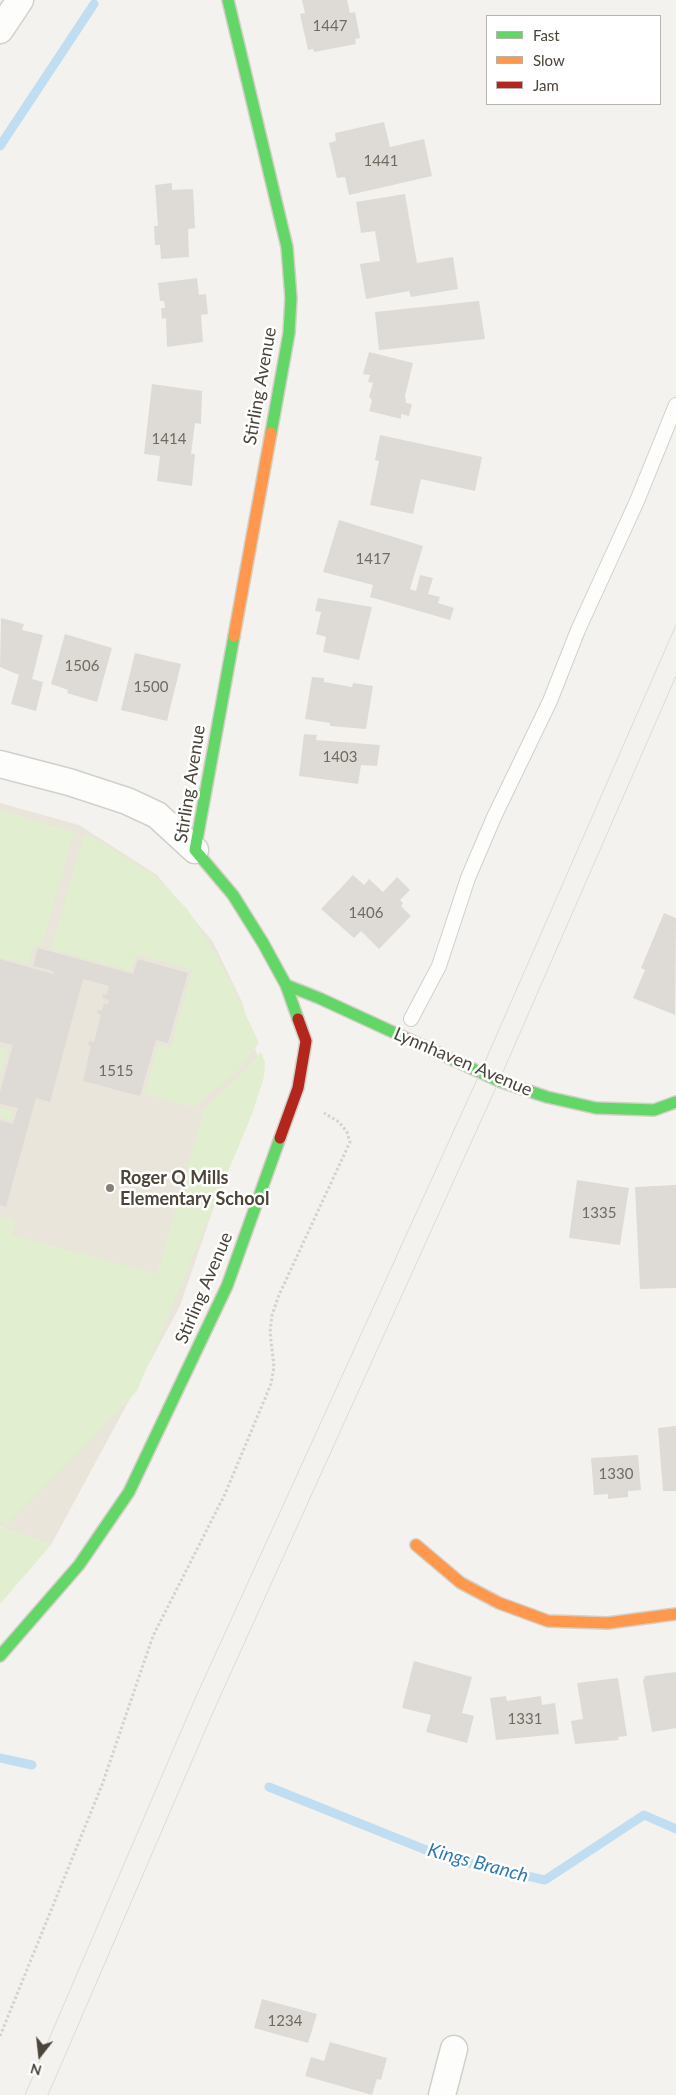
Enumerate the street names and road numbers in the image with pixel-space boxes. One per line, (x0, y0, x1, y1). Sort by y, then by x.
street label: Stirling Avenue (239, 325, 281, 447)
street label: Stirling Avenue (170, 723, 210, 845)
street label: Lynnhaven Avenue (390, 1023, 536, 1101)
street label: Stirling Avenue (171, 1229, 237, 1347)

